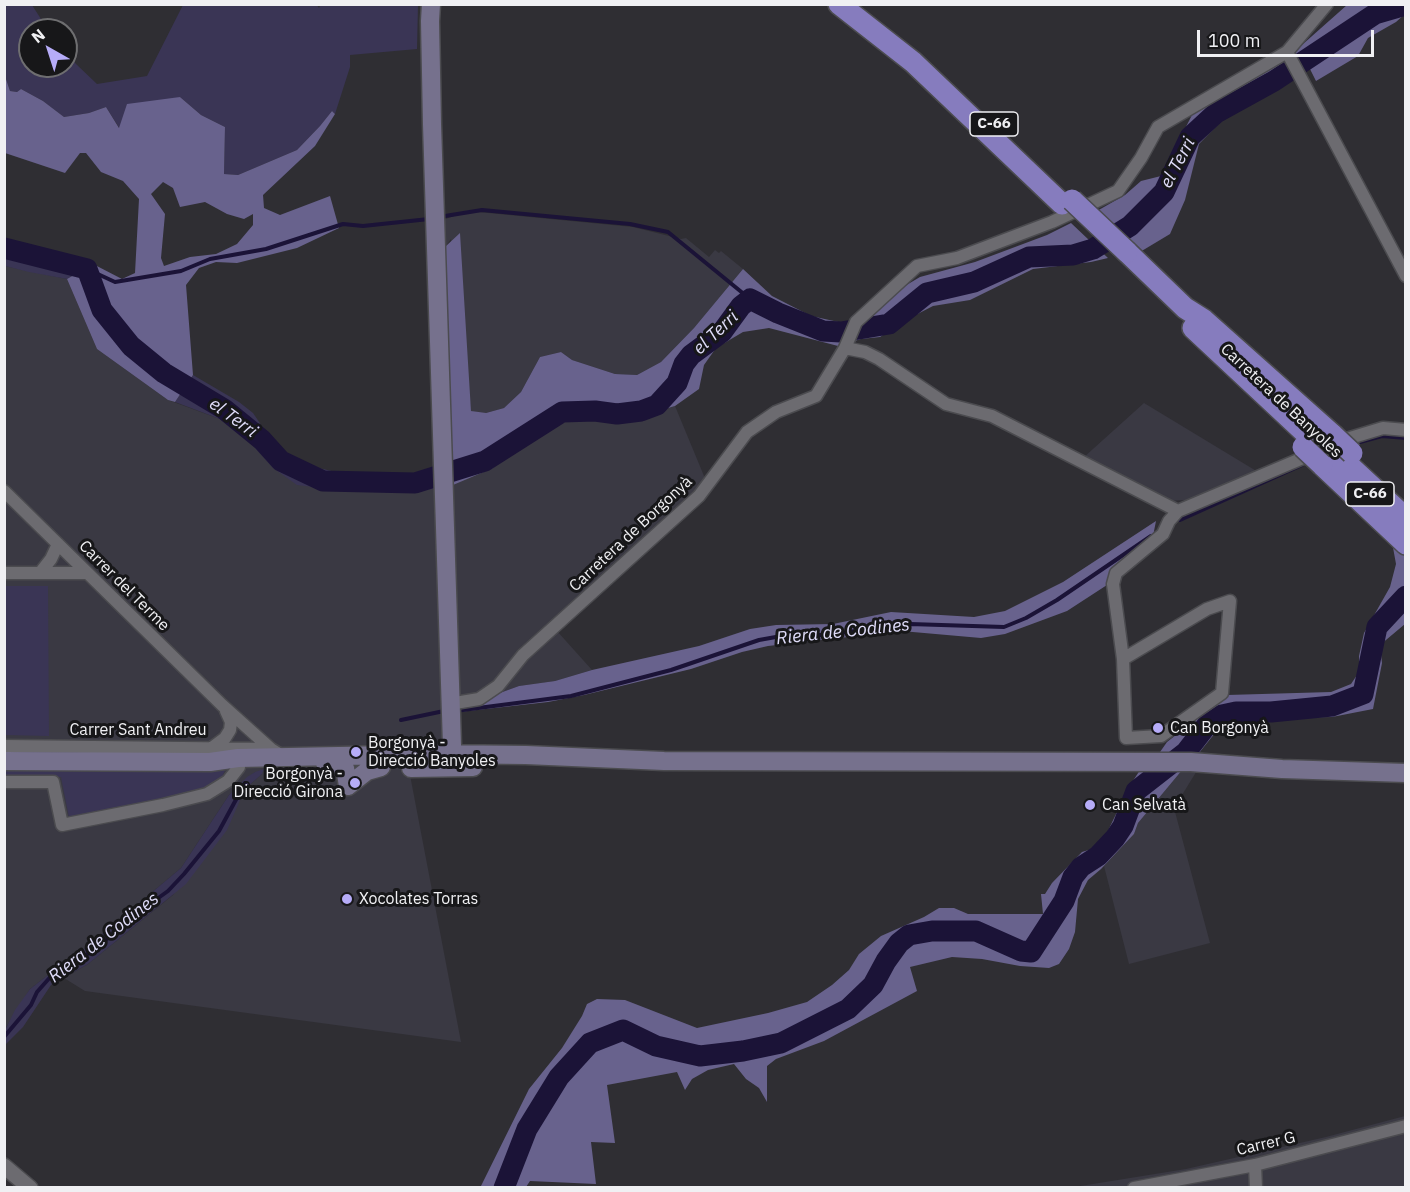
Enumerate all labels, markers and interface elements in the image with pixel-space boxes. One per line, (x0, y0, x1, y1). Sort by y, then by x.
north arrow (18, 18, 78, 78)
scale bar (1200, 18, 1377, 56)
text: N (27, 24, 49, 47)
text: 100 m (1208, 29, 1260, 52)
road number: C-66 (970, 112, 1018, 136)
water label: el Terri (1156, 134, 1200, 192)
water label: el Terri (689, 307, 743, 359)
street label: Carretera de Banyoles (1216, 340, 1346, 462)
water label: el Terri (205, 393, 261, 443)
street label: Carretera de Borgonyà (566, 472, 696, 596)
road number: C-66 (1346, 482, 1394, 506)
street label: Carrer del Terme (75, 537, 173, 635)
water label: Riera de Codines (775, 614, 911, 650)
place label: Can Borgonyà (1170, 718, 1269, 738)
street label: Carrer Sant Andreu (69, 720, 207, 740)
marker: Can Borgonyà (1151, 721, 1165, 735)
place label: Borgonyà - Direcció Banyoles (368, 733, 496, 771)
marker: Borgonyà - Direcció Banyoles (349, 745, 363, 759)
place label: Borgonyà - Direcció Girona (233, 764, 343, 802)
marker: Borgonyà - Direcció Girona (348, 776, 362, 790)
place label: Can Selvatà (1102, 795, 1186, 815)
marker: Can Selvatà (1083, 798, 1097, 812)
water label: Riera de Codines (45, 888, 163, 988)
place label: Xocolates Torras (359, 889, 478, 909)
marker: Xocolates Torras (340, 892, 354, 906)
street label: Carrer G (1235, 1128, 1297, 1160)

